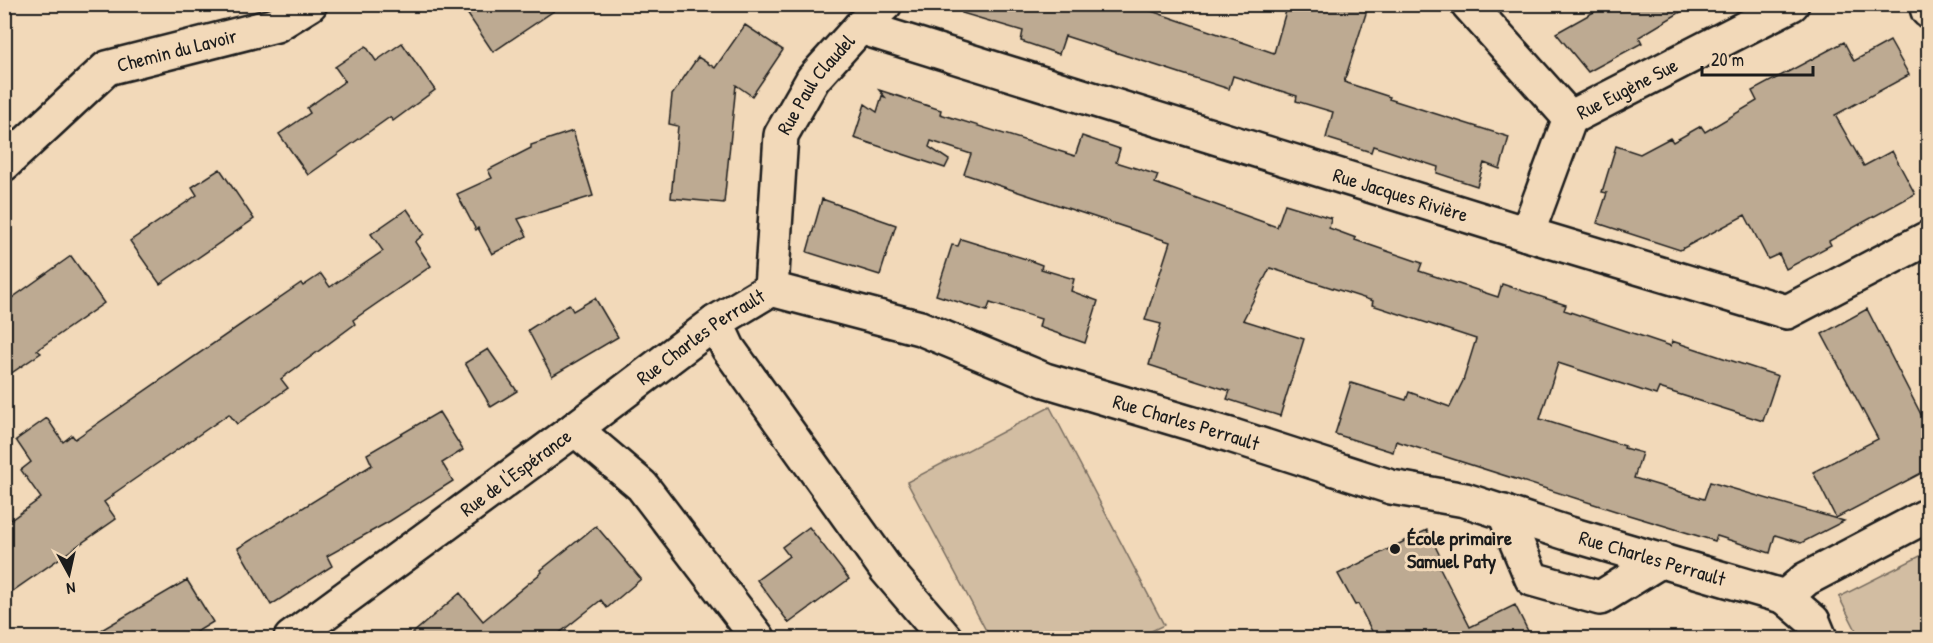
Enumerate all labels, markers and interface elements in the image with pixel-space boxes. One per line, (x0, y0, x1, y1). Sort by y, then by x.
street label: Chemin du Lavoir (114, 21, 240, 78)
street label: Rue Paul Claudel (770, 27, 861, 139)
scale bar (1702, 39, 1813, 77)
text: 20 m (1711, 47, 1744, 72)
street label: Rue Eugène Sue (1572, 51, 1682, 125)
street label: Rue Jacques Rivière (1330, 161, 1472, 228)
street label: Rue Charles Perrault (631, 281, 770, 391)
street label: Rue Charles Perrault (1110, 387, 1264, 457)
street label: Rue de l'Espérance (454, 422, 577, 522)
street label: Rue Charles Perrault (1576, 523, 1730, 592)
place label: École primaire Samuel Paty (1407, 524, 1512, 575)
marker: École primaire Samuel Paty (1388, 542, 1402, 556)
north arrow (39, 544, 99, 604)
text: N (65, 577, 77, 600)

